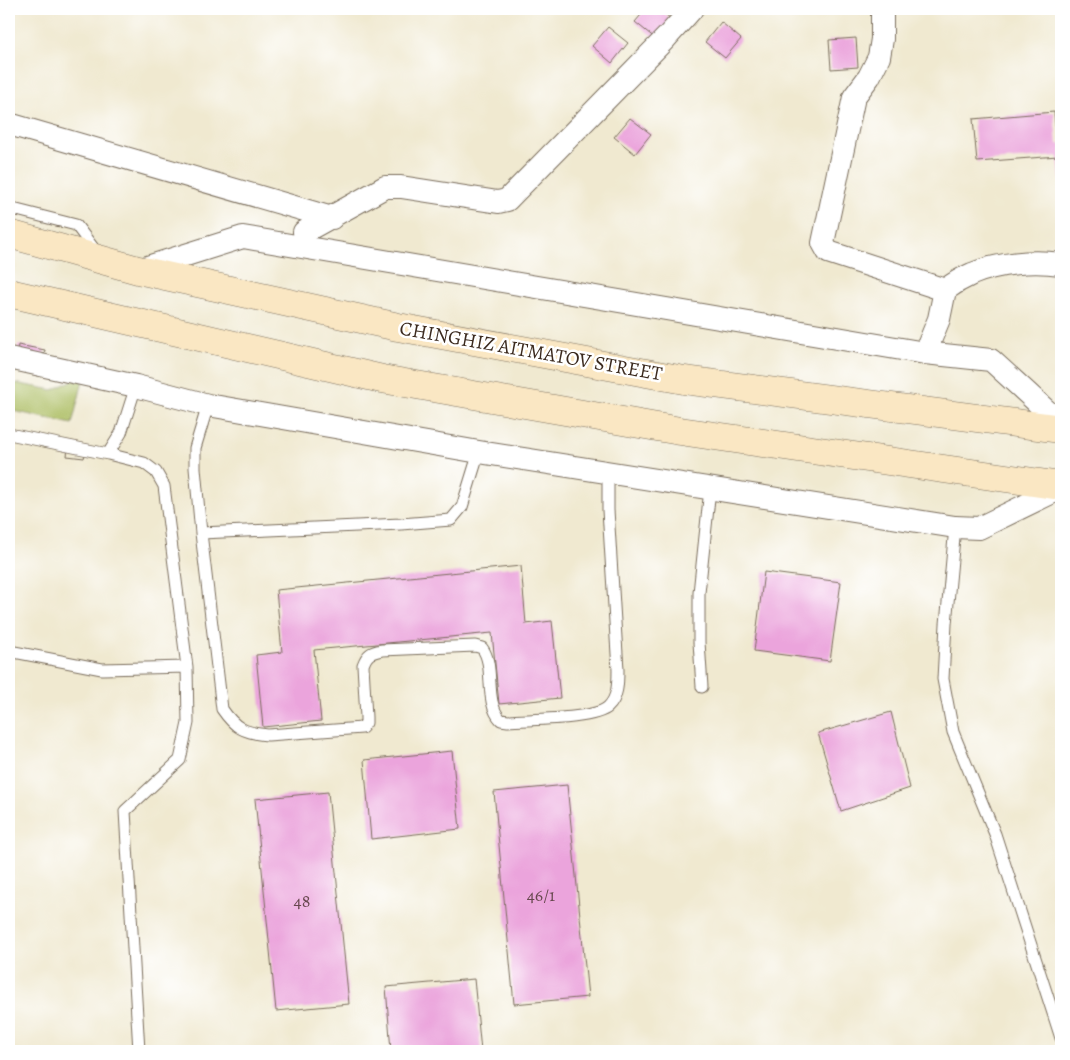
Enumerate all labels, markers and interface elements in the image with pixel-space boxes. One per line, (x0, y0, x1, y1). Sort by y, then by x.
street label: CHINGHIZ AITMATOV STREET (398, 315, 664, 387)
house number: 46/1 (527, 883, 555, 907)
house number: 48 (294, 889, 310, 913)

